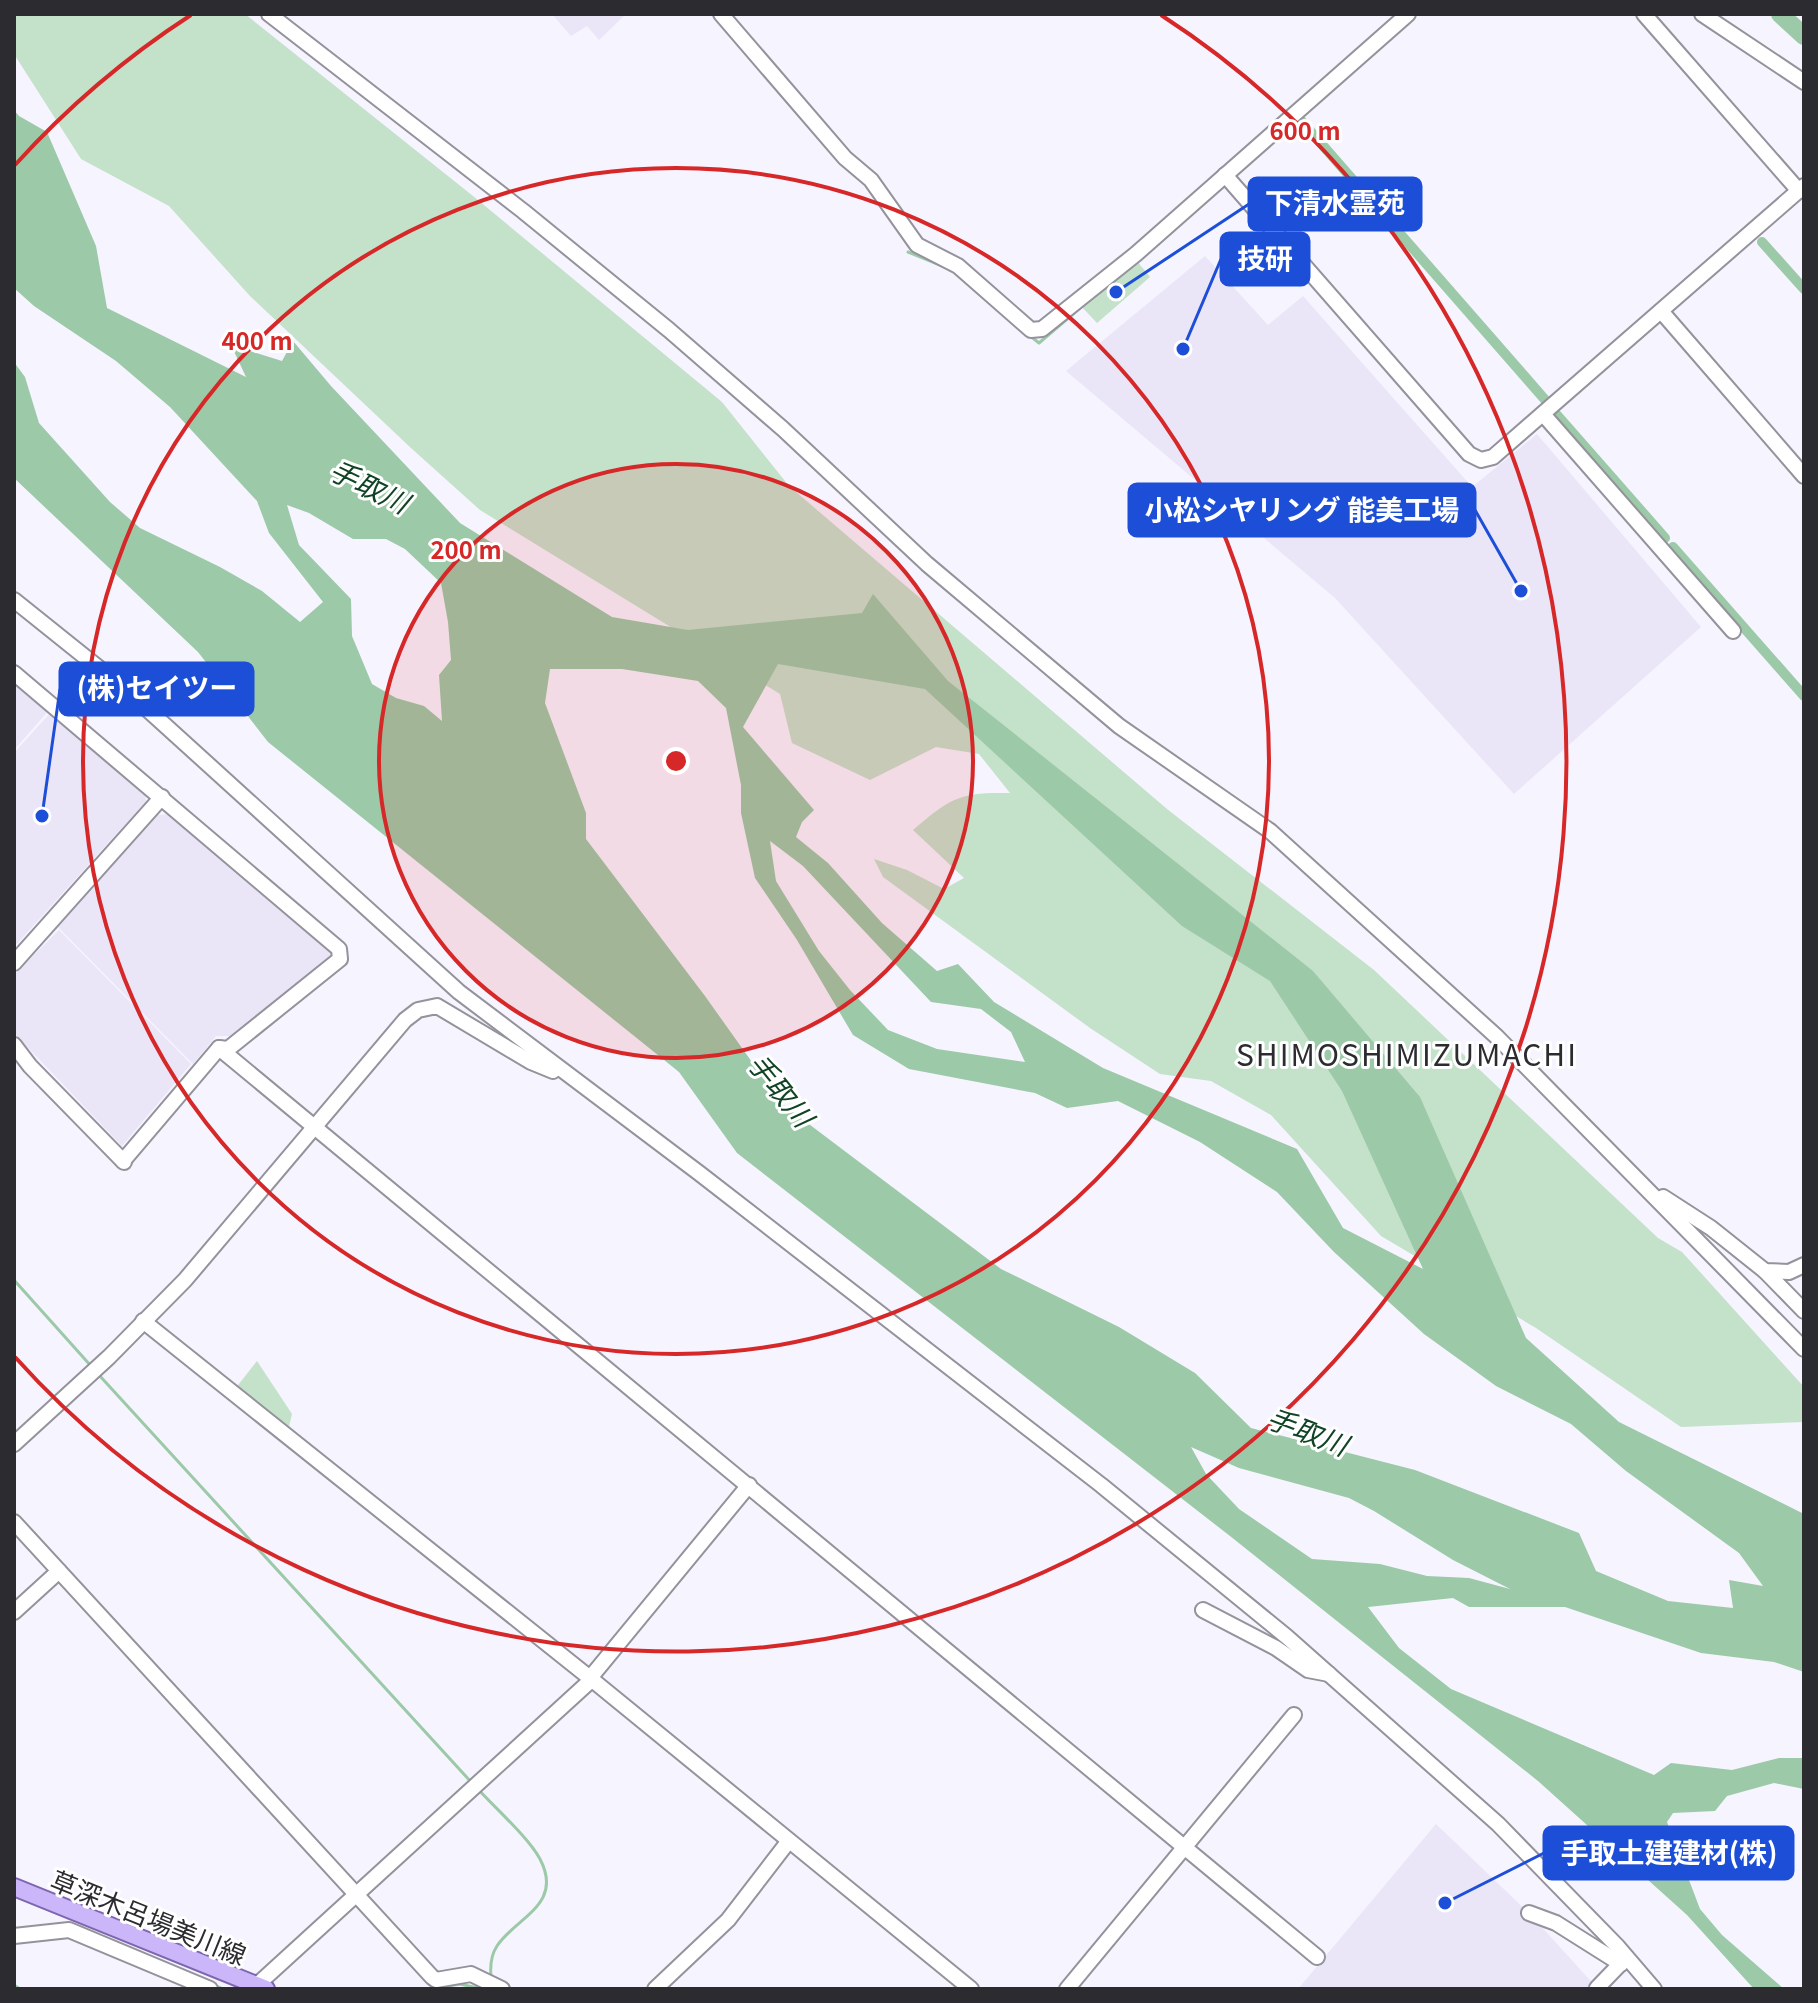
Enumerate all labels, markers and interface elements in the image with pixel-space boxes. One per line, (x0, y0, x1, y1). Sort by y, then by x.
text: 600 m (1269, 112, 1341, 147)
callout: 下清水霊苑 (1249, 178, 1421, 230)
text: 下清水霊苑 (1265, 181, 1405, 221)
callout: 技研 (1221, 233, 1309, 285)
text: 技研 (1237, 237, 1293, 277)
text: 400 m (221, 322, 293, 357)
water label: 手取川 (323, 449, 419, 523)
callout: 小松シヤリング 能美工場 (1129, 484, 1475, 536)
text: 小松シヤリング 能美工場 (1145, 488, 1459, 528)
text: 200 m (430, 531, 502, 566)
callout: (株)セイツー (60, 663, 253, 715)
text: (株)セイツー (76, 666, 238, 706)
centre of rings (662, 747, 690, 775)
district label: SHIMOSHIMIZUMACHI (1236, 1031, 1578, 1075)
water label: 手取川 (740, 1044, 826, 1137)
water label: 手取川 (1262, 1396, 1357, 1465)
callout: 手取土建建材(株) (1544, 1827, 1793, 1879)
text: 手取土建建材(株) (1560, 1831, 1778, 1871)
street label: 草深木呂場美川線 (46, 1860, 252, 1972)

